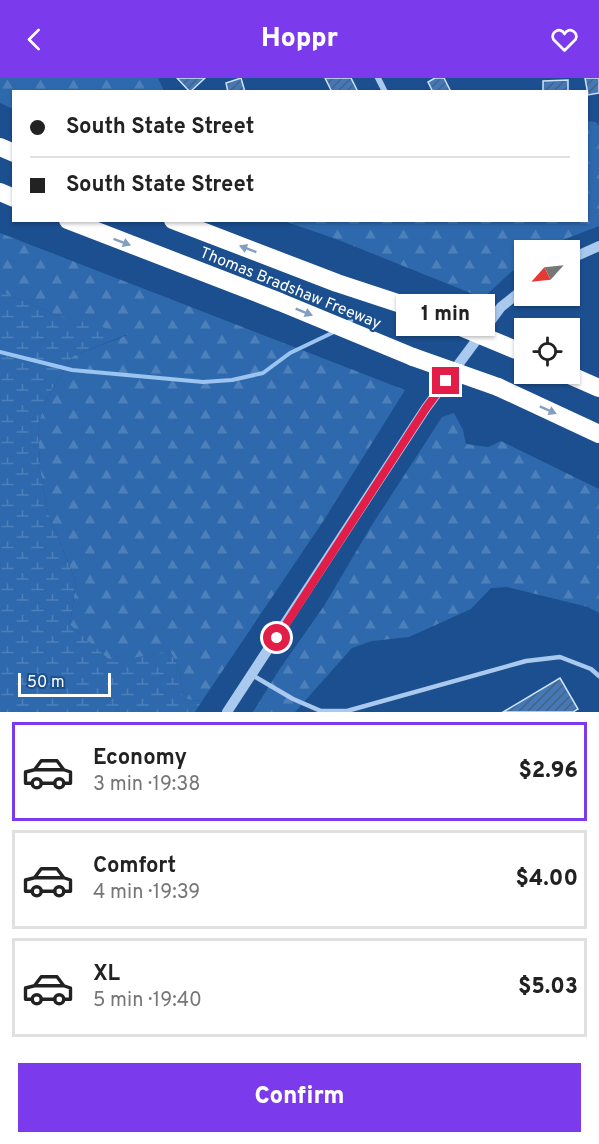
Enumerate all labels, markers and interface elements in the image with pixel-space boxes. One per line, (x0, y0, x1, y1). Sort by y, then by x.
text: Hoppr (261, 22, 338, 56)
icon: back (18, 23, 51, 56)
icon: heart (548, 23, 581, 56)
text: South State Street (66, 114, 254, 141)
text: South State Street (66, 172, 254, 199)
one-way arrow (113, 238, 131, 248)
north arrow (514, 240, 580, 306)
map controls (514, 240, 580, 384)
street label: Thomas Bradshaw Freeway (197, 243, 384, 334)
one-way arrow (239, 244, 257, 253)
callout: 1 min (396, 294, 496, 336)
text: 1 min (421, 302, 470, 328)
one-way arrow (296, 307, 314, 317)
button: locate (514, 318, 580, 384)
route end (432, 367, 459, 394)
one-way arrow (540, 406, 557, 415)
route start (263, 624, 290, 651)
scale bar (18, 670, 111, 698)
text: 50 m (27, 673, 65, 693)
icon: car (21, 745, 75, 799)
text: Economy (93, 745, 187, 772)
text: $2.96 (518, 758, 578, 785)
text: 3 min · 19:38 (93, 772, 201, 798)
icon: car (21, 853, 75, 907)
text: Comfort (93, 853, 176, 880)
text: $4.00 (516, 866, 578, 893)
text: 4 min · 19:39 (93, 880, 200, 906)
icon: car (21, 961, 75, 1015)
text: XL (93, 961, 120, 988)
text: $5.03 (518, 974, 578, 1001)
text: 5 min · 19:40 (93, 988, 202, 1014)
button: Confirm (18, 1063, 581, 1132)

